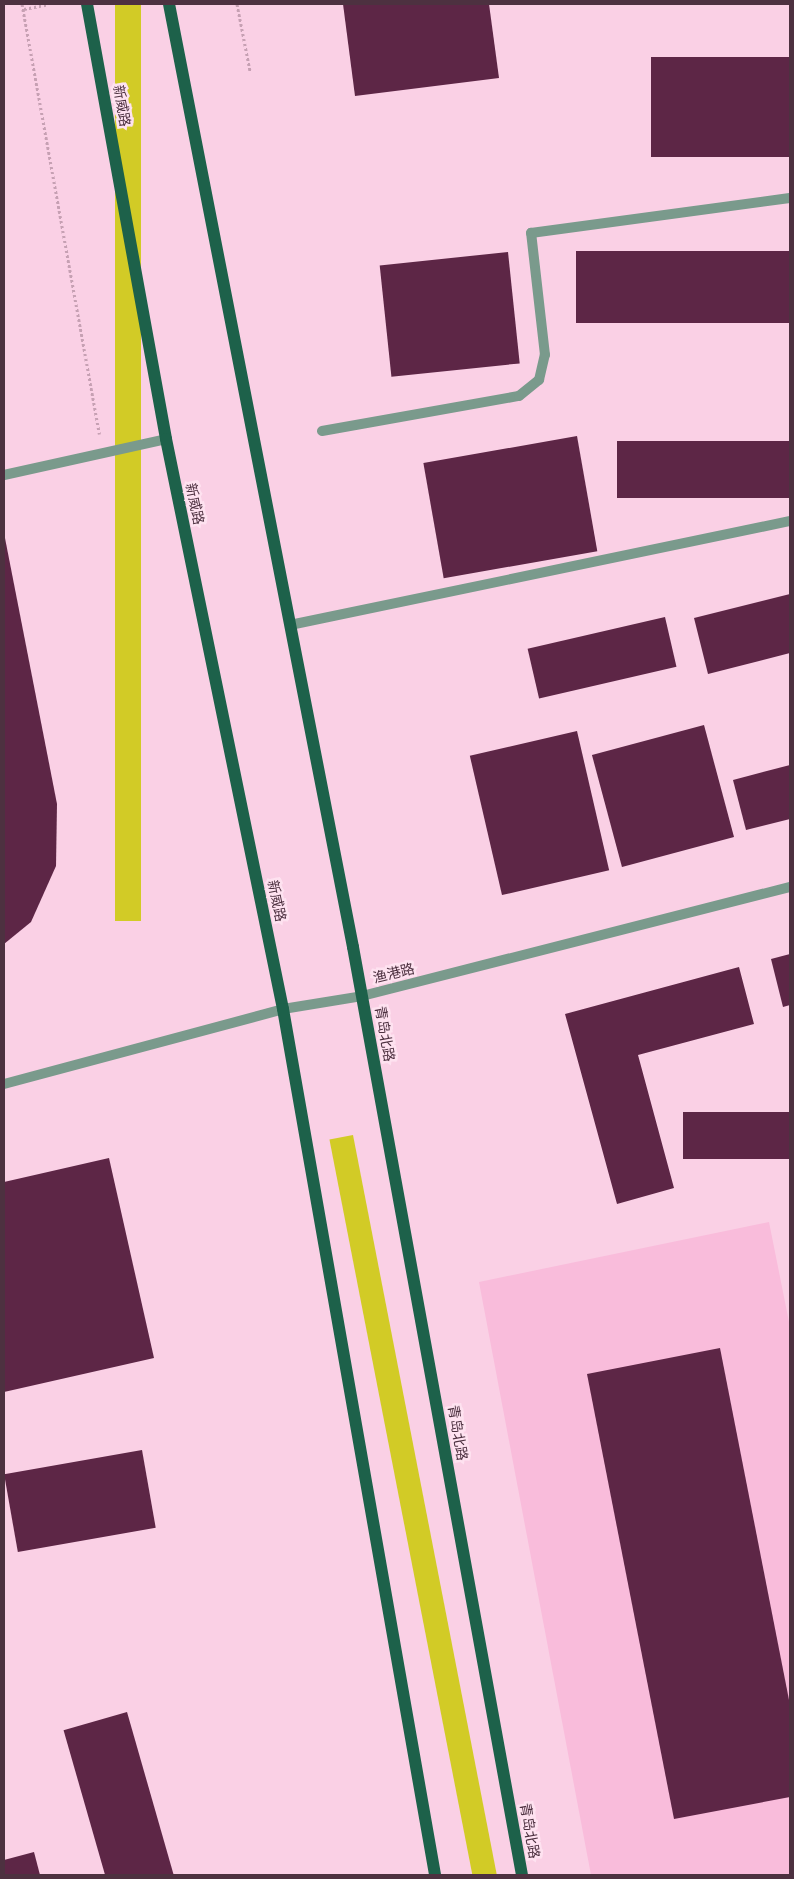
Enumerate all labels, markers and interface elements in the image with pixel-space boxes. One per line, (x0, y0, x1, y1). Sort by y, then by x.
street label: 新威路 (109, 84, 133, 128)
street label: 新威路 (181, 482, 207, 526)
street label: 新威路 (263, 879, 289, 923)
street label: 渔港路 (372, 961, 416, 987)
street label: 青岛北路 (371, 1005, 397, 1063)
street label: 青岛北路 (444, 1404, 470, 1462)
street label: 青岛北路 (516, 1802, 542, 1860)

